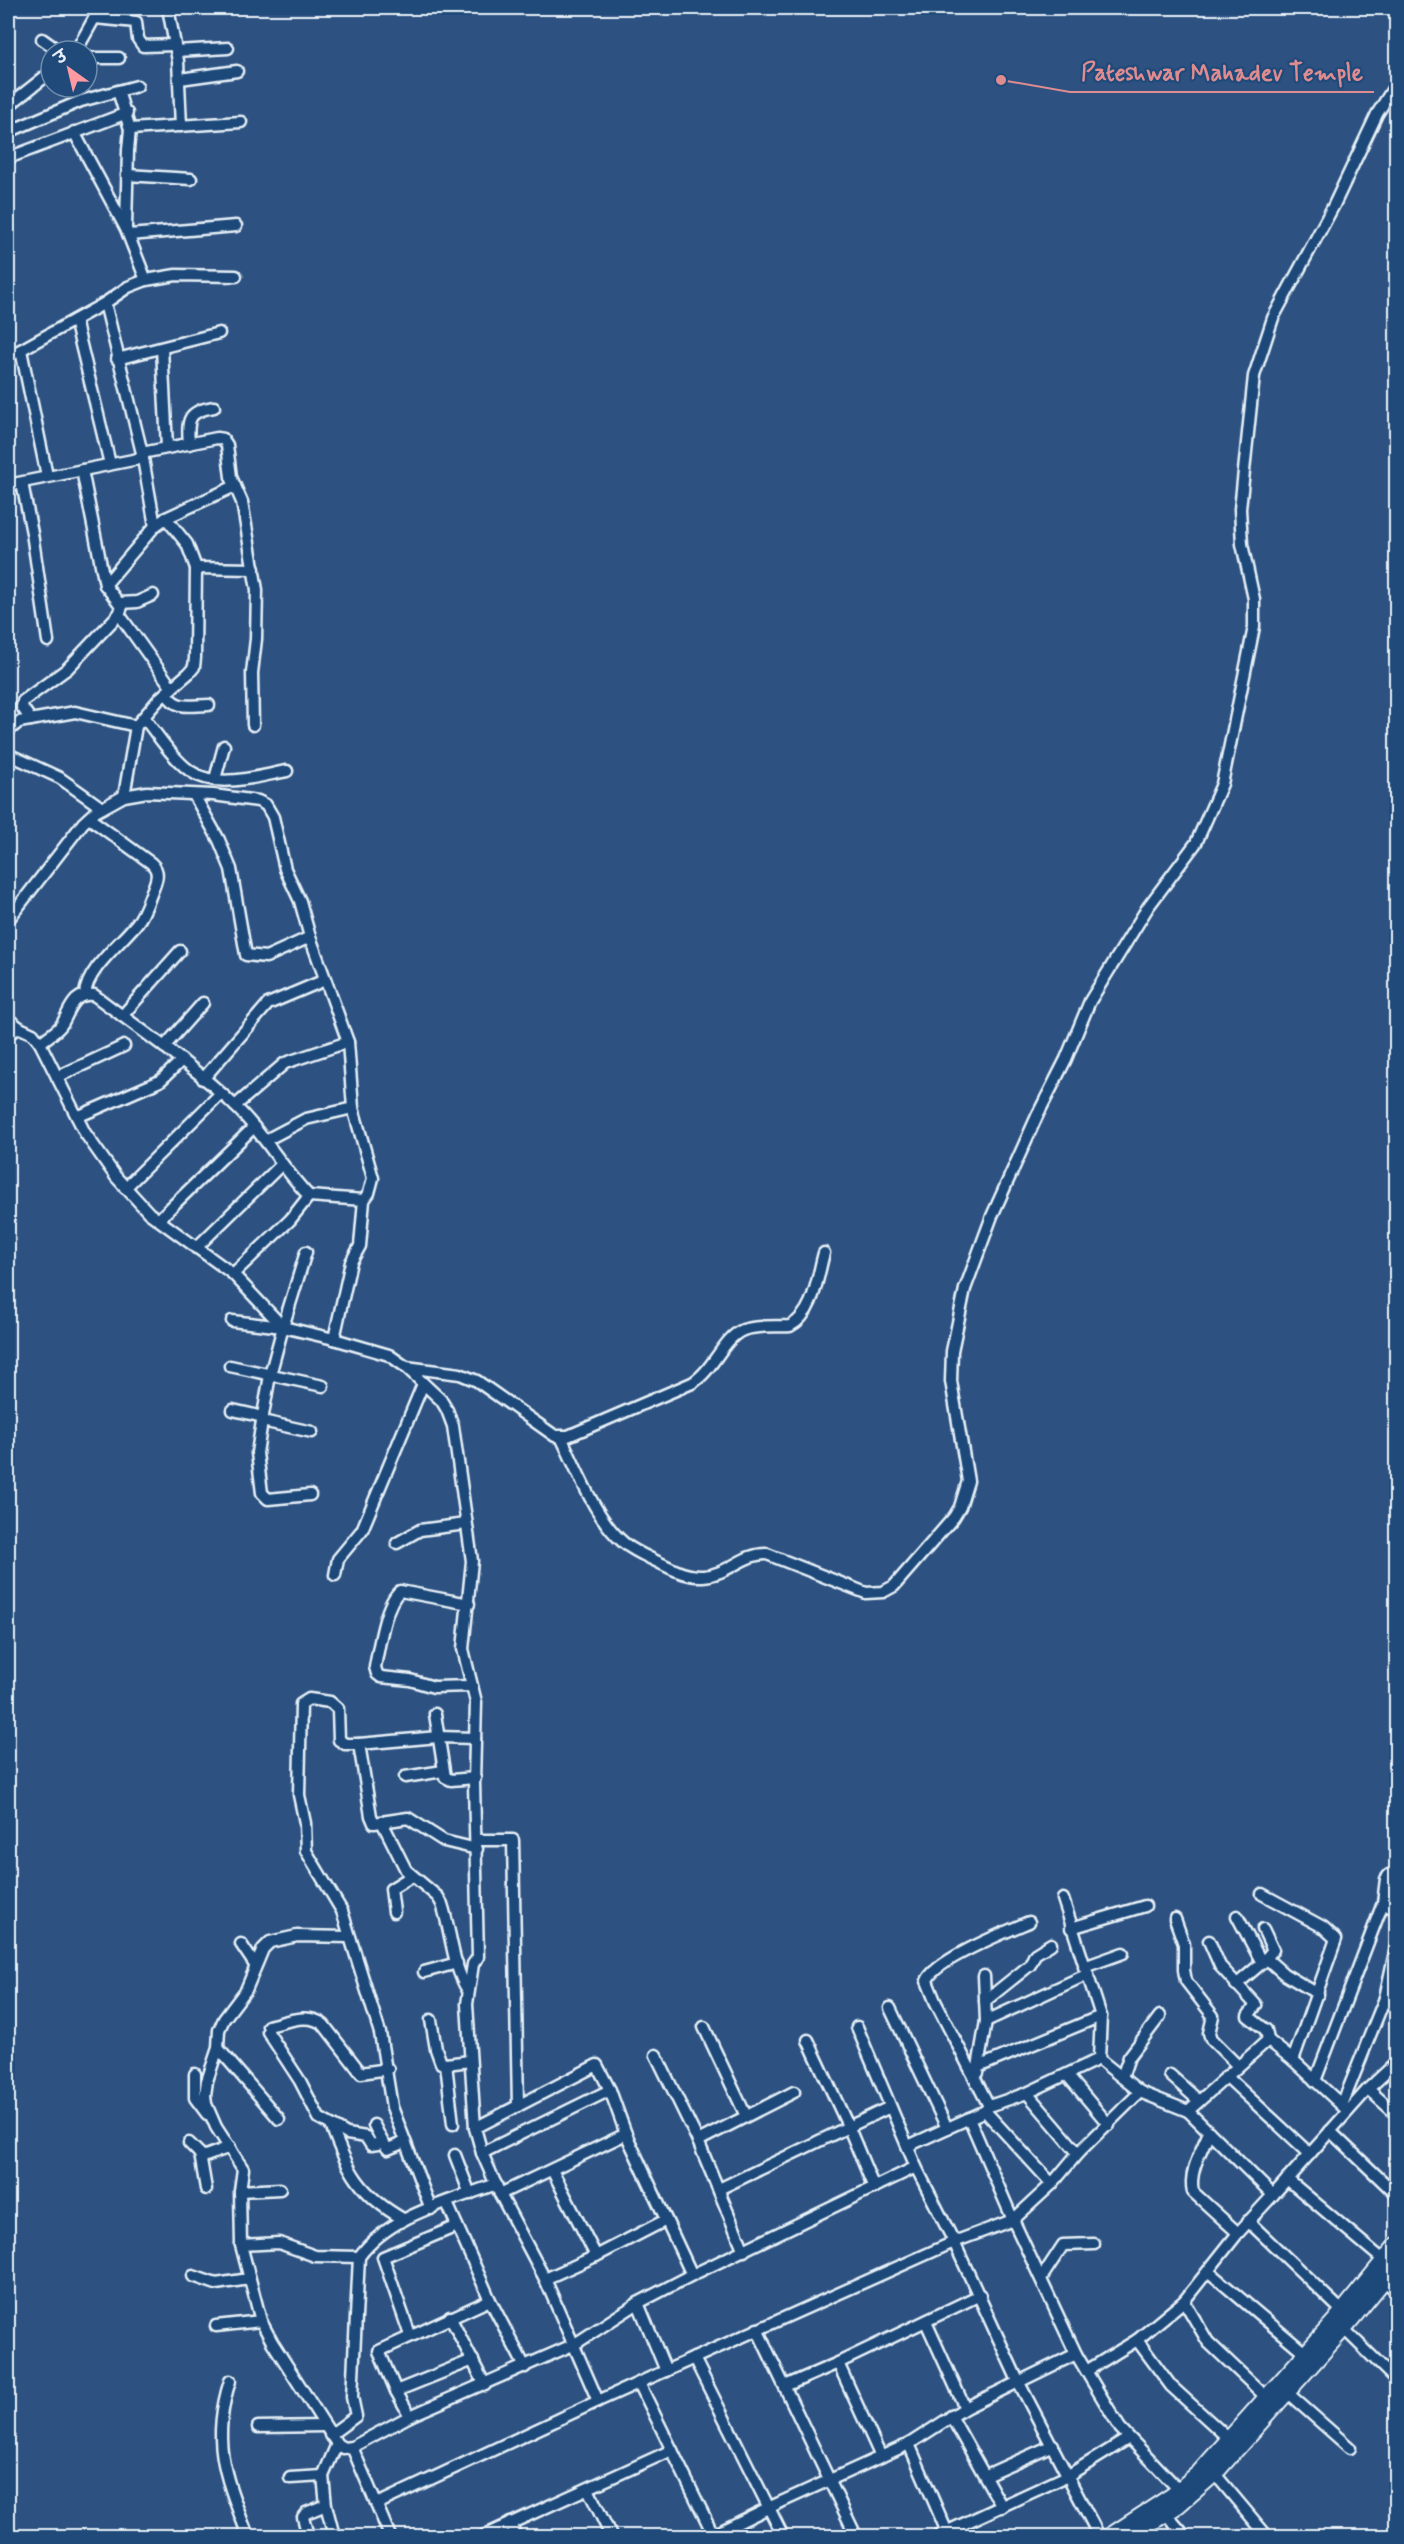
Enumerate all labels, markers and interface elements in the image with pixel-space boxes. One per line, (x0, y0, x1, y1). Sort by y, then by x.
north arrow (39, 39, 99, 99)
text: उ (50, 45, 73, 71)
callout: Pateshwar Mahadev Temple (1070, 50, 1374, 92)
text: Pateshwar Mahadev Temple (1081, 58, 1364, 89)

